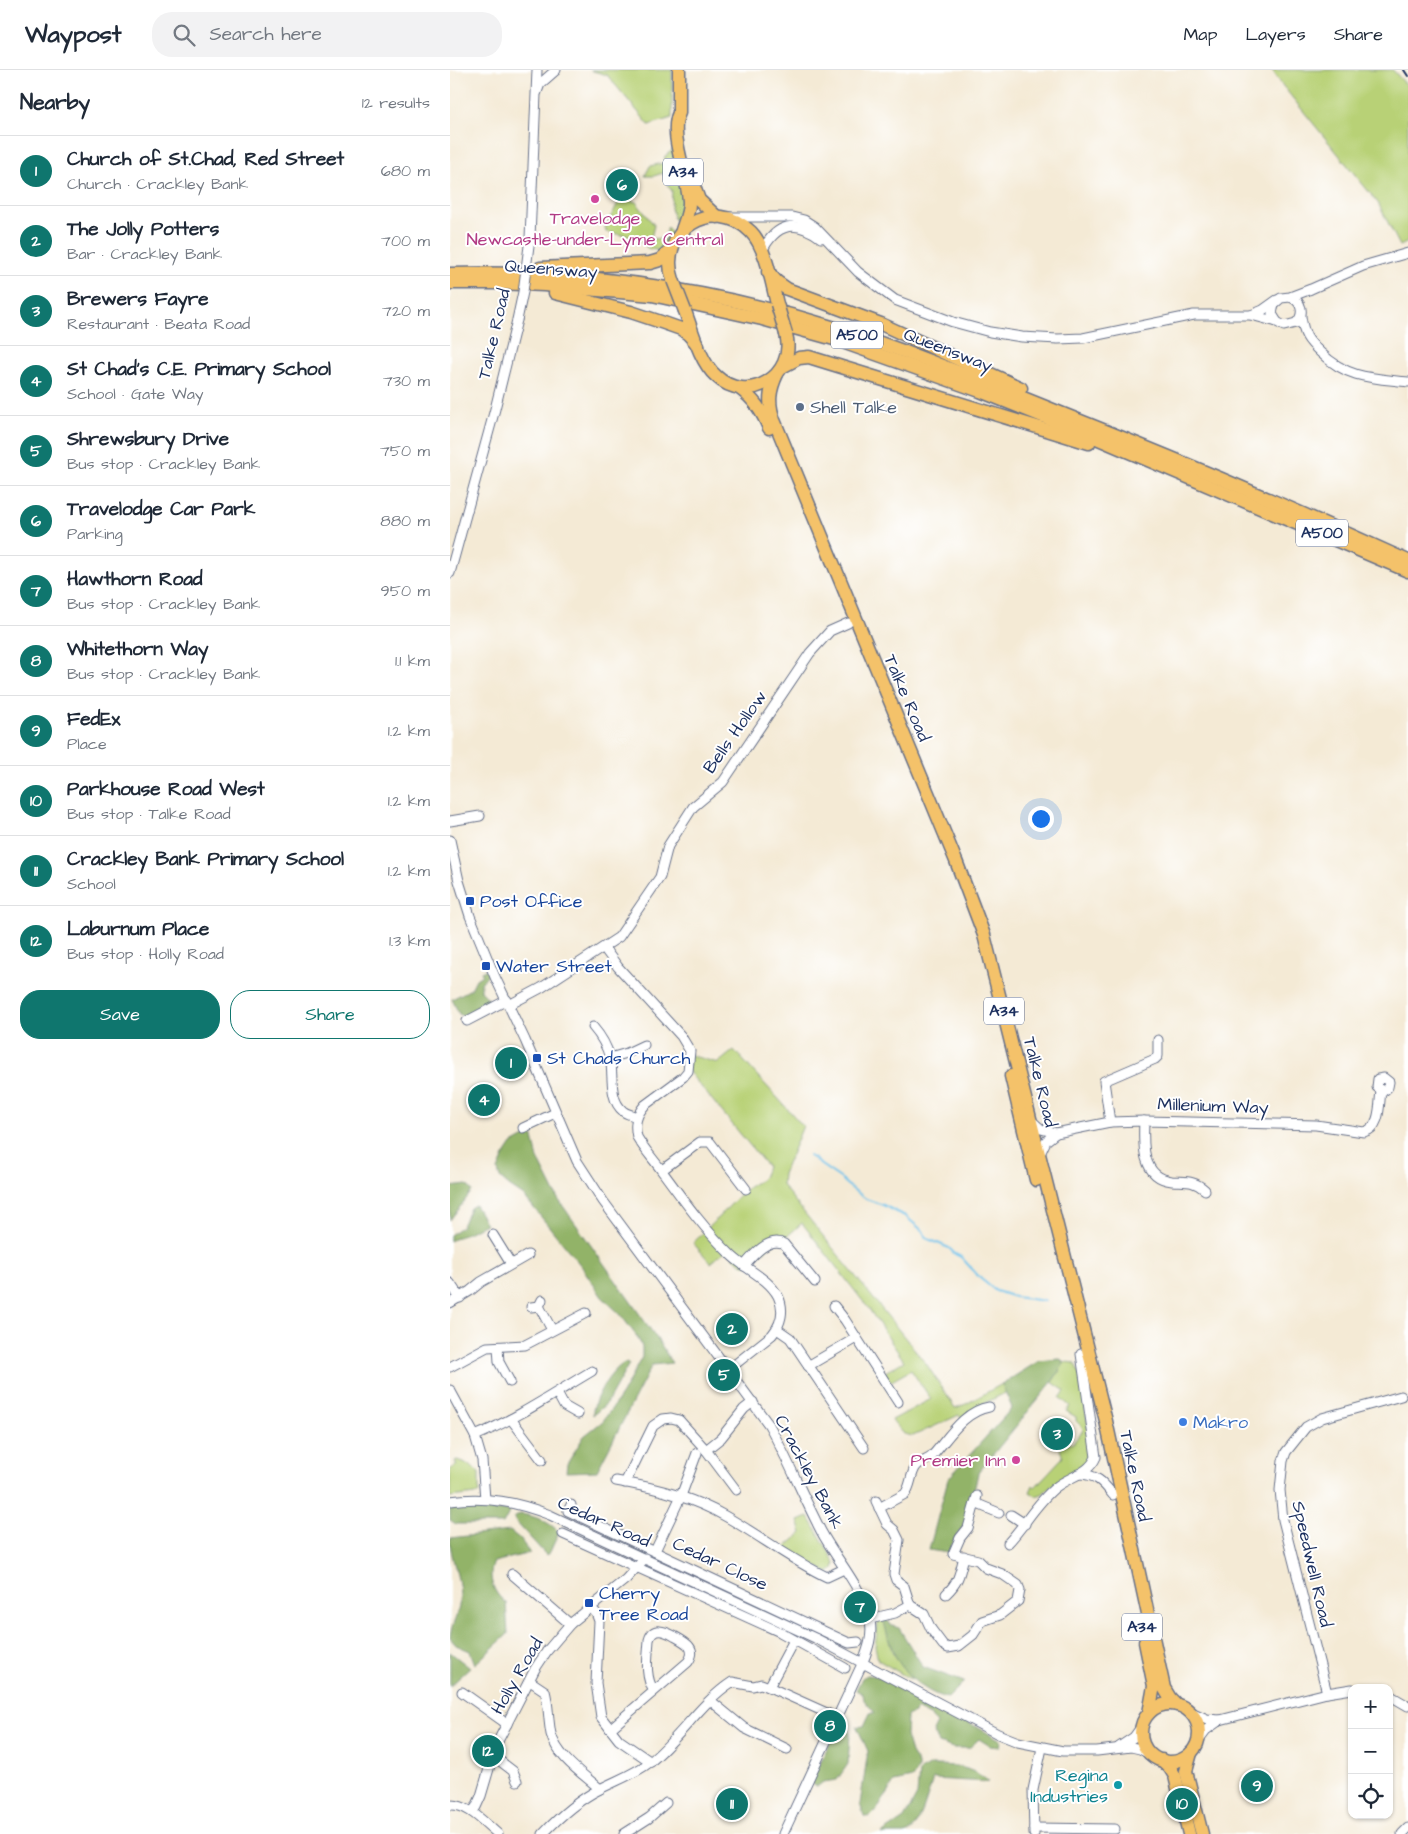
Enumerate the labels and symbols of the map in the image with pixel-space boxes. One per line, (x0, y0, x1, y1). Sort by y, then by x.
road number: A34 (663, 158, 703, 185)
pin: 6 (606, 166, 638, 204)
marker: Travelodge Newcastle-under-Lyme Central (589, 193, 601, 205)
place label: Travelodge Newcastle-under-Lyme Central (466, 206, 724, 253)
street label: Queensway (504, 253, 598, 286)
street label: Talke Road (471, 286, 517, 382)
road number: A500 (831, 322, 883, 348)
street label: Queensway (900, 322, 996, 379)
place label: Shell Talke (810, 395, 897, 420)
marker: Shell Talke (794, 401, 806, 413)
road number: A500 (1296, 519, 1348, 546)
street label: Talke Road (877, 651, 937, 745)
street label: Bells Hollow (697, 686, 773, 778)
your location (1028, 806, 1054, 832)
place label: Post Office (480, 889, 583, 914)
marker: Post Office (464, 895, 476, 907)
place label: Water Street (496, 954, 612, 979)
marker: Water Street (480, 960, 492, 972)
road number: A34 (984, 998, 1024, 1024)
street label: Talke Road (1017, 1034, 1063, 1130)
pin: 1 (495, 1044, 527, 1082)
place label: St Chads Church (547, 1046, 690, 1071)
marker: St Chads Church (531, 1052, 543, 1064)
pin: 4 (468, 1081, 500, 1119)
street label: Millenium Way (1157, 1092, 1269, 1121)
pin: 2 (716, 1310, 748, 1348)
pin: 5 (708, 1356, 740, 1394)
place label: Makro (1193, 1410, 1248, 1435)
street label: Crackley Bank (768, 1411, 850, 1534)
pin: 3 (1041, 1415, 1073, 1453)
marker: Makro (1177, 1416, 1189, 1428)
street label: Talke Road (1113, 1428, 1157, 1524)
place label: Premier Inn (911, 1448, 1006, 1473)
marker: Premier Inn (1010, 1454, 1022, 1466)
street label: Cedar Road (554, 1490, 654, 1554)
street label: Speedwell Road (1285, 1498, 1339, 1630)
street label: Cedar Close (668, 1531, 772, 1597)
place label: Cherry Tree Road (599, 1581, 688, 1627)
pin: 7 (844, 1588, 876, 1626)
marker: Cherry Tree Road (583, 1597, 595, 1609)
road number: A34 (1122, 1614, 1162, 1640)
street label: Holly Road (485, 1633, 550, 1720)
pin: 8 (814, 1707, 846, 1745)
pin: 12 (472, 1732, 504, 1770)
place label: Regina Industries (1030, 1763, 1108, 1809)
pin: 9 (1241, 1767, 1273, 1805)
marker: Regina Industries (1112, 1779, 1124, 1791)
pin: 11 (716, 1785, 748, 1823)
pin: 10 (1166, 1785, 1198, 1823)

